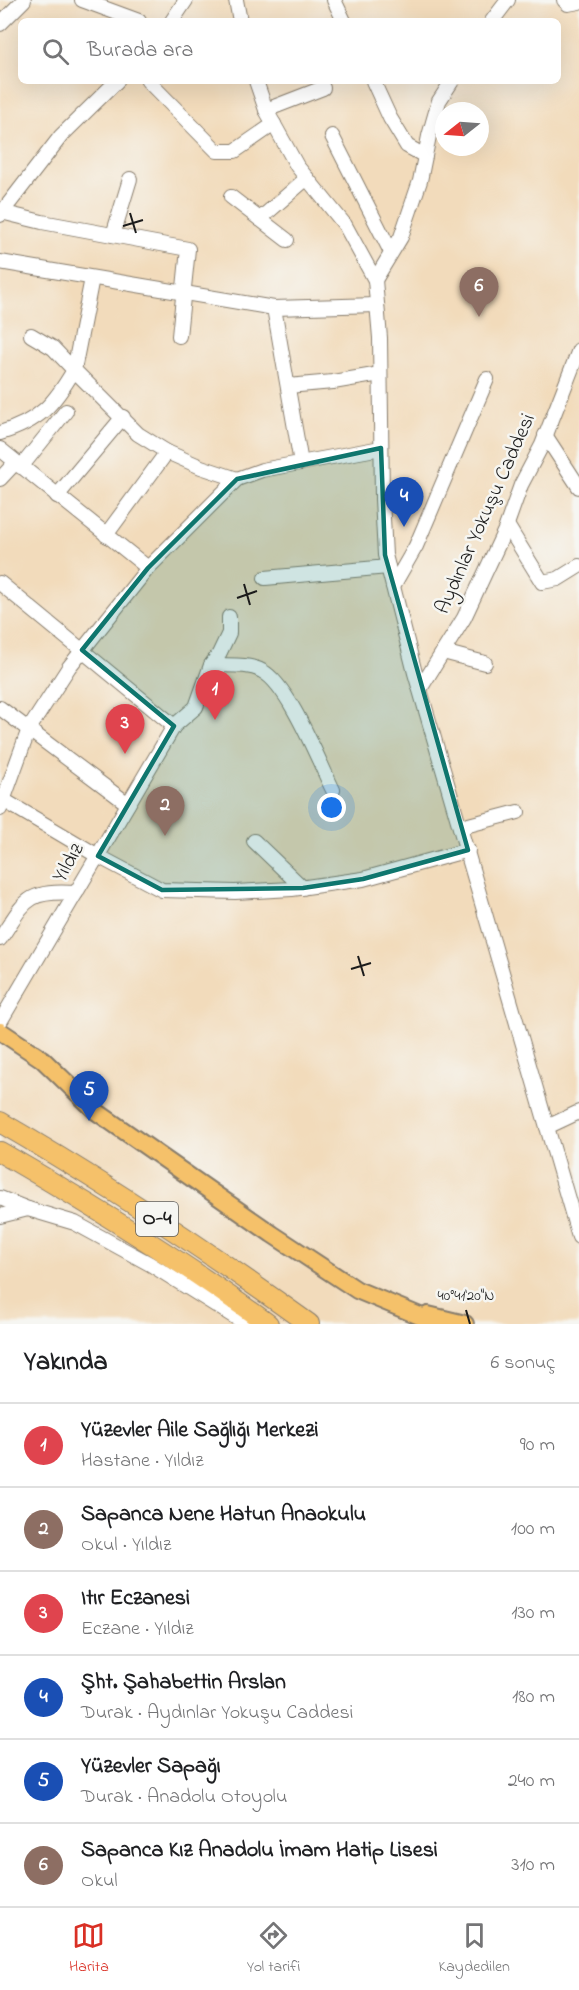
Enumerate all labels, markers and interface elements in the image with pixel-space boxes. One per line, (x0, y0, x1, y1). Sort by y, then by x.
search box (18, 18, 561, 84)
icon: search (39, 35, 72, 68)
text: Burada ara (87, 35, 193, 67)
north arrow (435, 102, 489, 156)
pin: 6 (460, 268, 498, 317)
street label: Aydınlar Yokuşu Caddesi (428, 409, 546, 620)
pin: 4 (384, 478, 424, 527)
pin: 1 (196, 670, 234, 720)
pin: 3 (106, 704, 144, 754)
pin: 2 (146, 786, 184, 836)
your location (317, 793, 346, 822)
street label: Yıldız (46, 837, 92, 888)
pin: 5 (70, 1072, 109, 1121)
road number: O-4 (136, 1202, 178, 1236)
text: 40°41'20"N (438, 1285, 494, 1307)
text: Yakında (24, 1344, 108, 1382)
text: 6 sonuç (491, 1349, 555, 1378)
text: Yüzevler Aile Sağlığı Merkezi (81, 1415, 318, 1447)
text: 1 (40, 1431, 47, 1460)
text: 90 m (520, 1431, 555, 1460)
text: Hastane · Yıldız (81, 1447, 204, 1476)
text: Sapanca Nene Hatun Anaokulu (81, 1499, 366, 1531)
text: 2 (39, 1515, 48, 1544)
text: 100 m (511, 1515, 555, 1544)
text: Okul · Yıldız (81, 1531, 171, 1560)
text: Itır Eczanesi (81, 1583, 190, 1615)
text: 3 (39, 1599, 48, 1628)
text: 130 m (511, 1599, 555, 1628)
text: Eczane · Yıldız (81, 1615, 194, 1644)
text: Şht. Şahabettin Arslan (81, 1667, 286, 1699)
text: 4 (39, 1683, 48, 1712)
text: 180 m (512, 1683, 555, 1712)
text: Durak · Aydınlar Yokuşu Caddesi (81, 1699, 353, 1728)
text: Yüzevler Sapağı (81, 1751, 221, 1783)
text: 5 (38, 1767, 49, 1796)
text: 240 m (508, 1767, 555, 1796)
text: Durak · Anadolu Otoyolu (81, 1783, 287, 1812)
text: Sapanca Kız Anadolu İmam Hatip Lisesi (81, 1835, 438, 1867)
text: 6 (39, 1851, 48, 1880)
text: 310 m (511, 1851, 555, 1880)
text: Okul (81, 1867, 118, 1896)
tab: Harita (69, 1919, 109, 1979)
tab: Yol tarifi (247, 1919, 300, 1979)
tab: Kaydedilen (438, 1919, 510, 1979)

